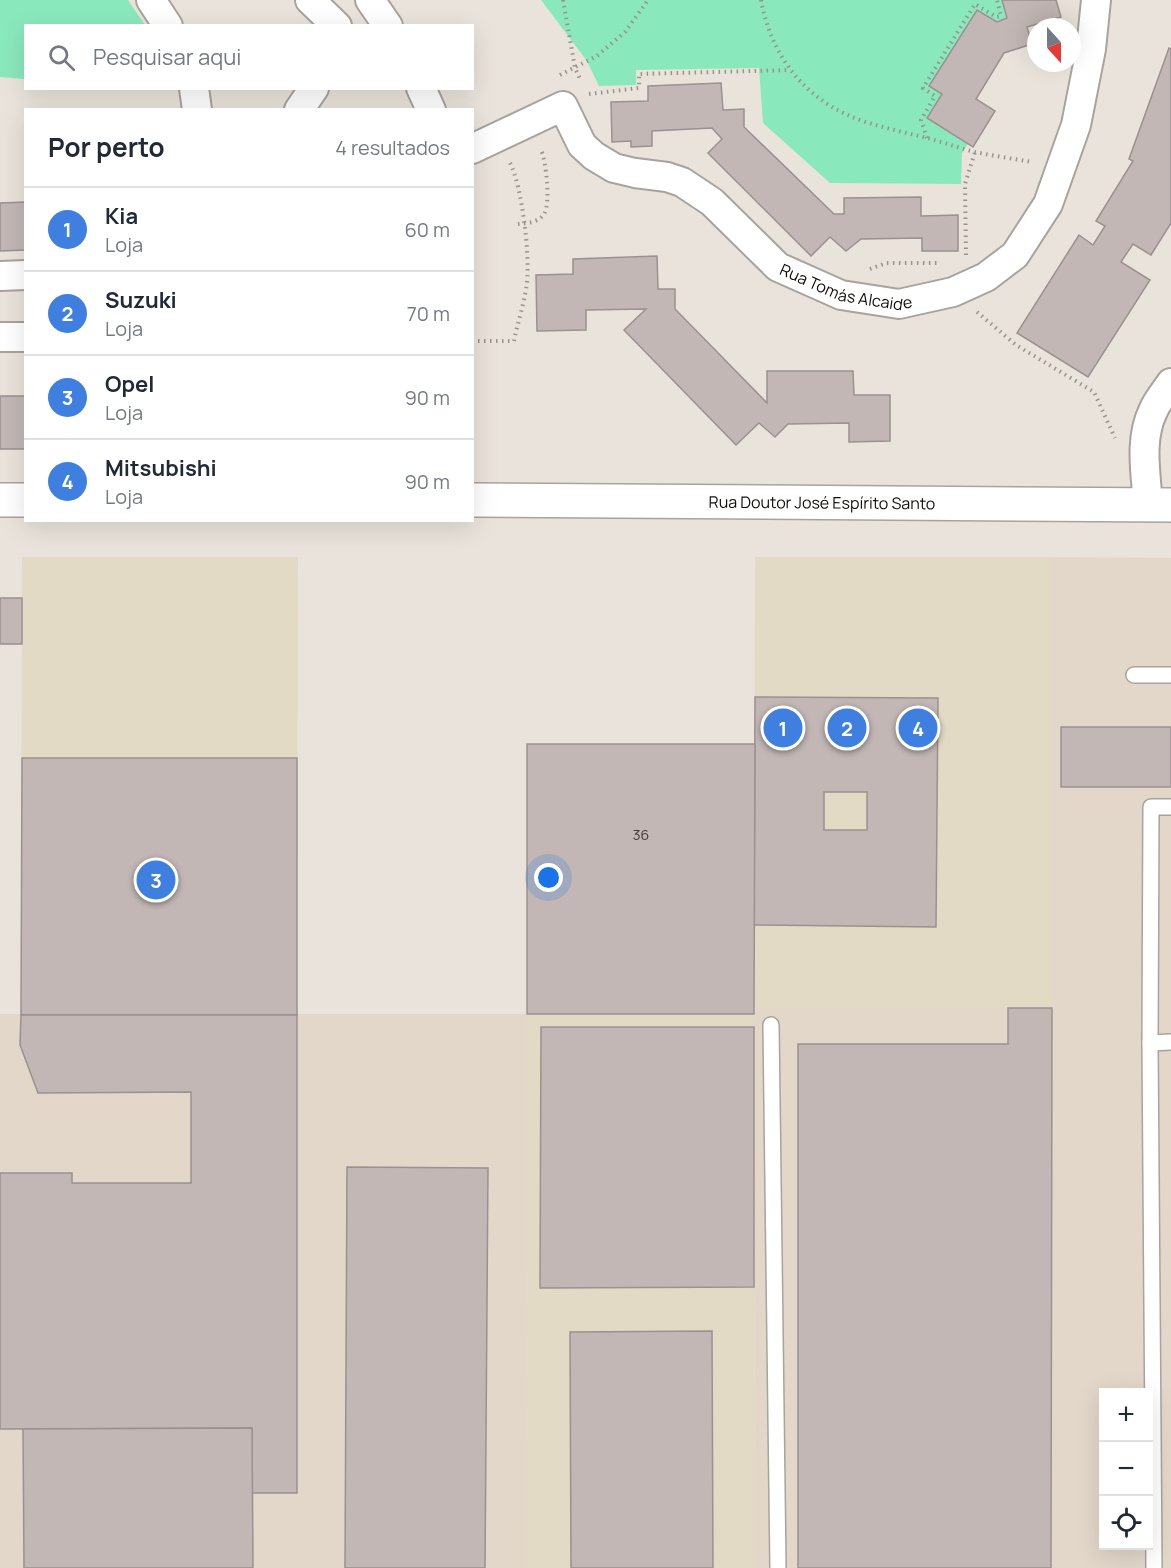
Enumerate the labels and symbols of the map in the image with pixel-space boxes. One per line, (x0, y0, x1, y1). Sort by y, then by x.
north arrow (1027, 18, 1081, 72)
street label: Rua Tomás Alcaide (776, 258, 914, 315)
street label: Rua Doutor José Espírito Santo (709, 491, 935, 514)
pin: 1 (764, 706, 802, 750)
pin: 2 (828, 706, 866, 750)
pin: 4 (898, 706, 938, 750)
house number: 36 (633, 825, 649, 844)
pin: 3 (136, 858, 176, 902)
your location (534, 863, 563, 892)

